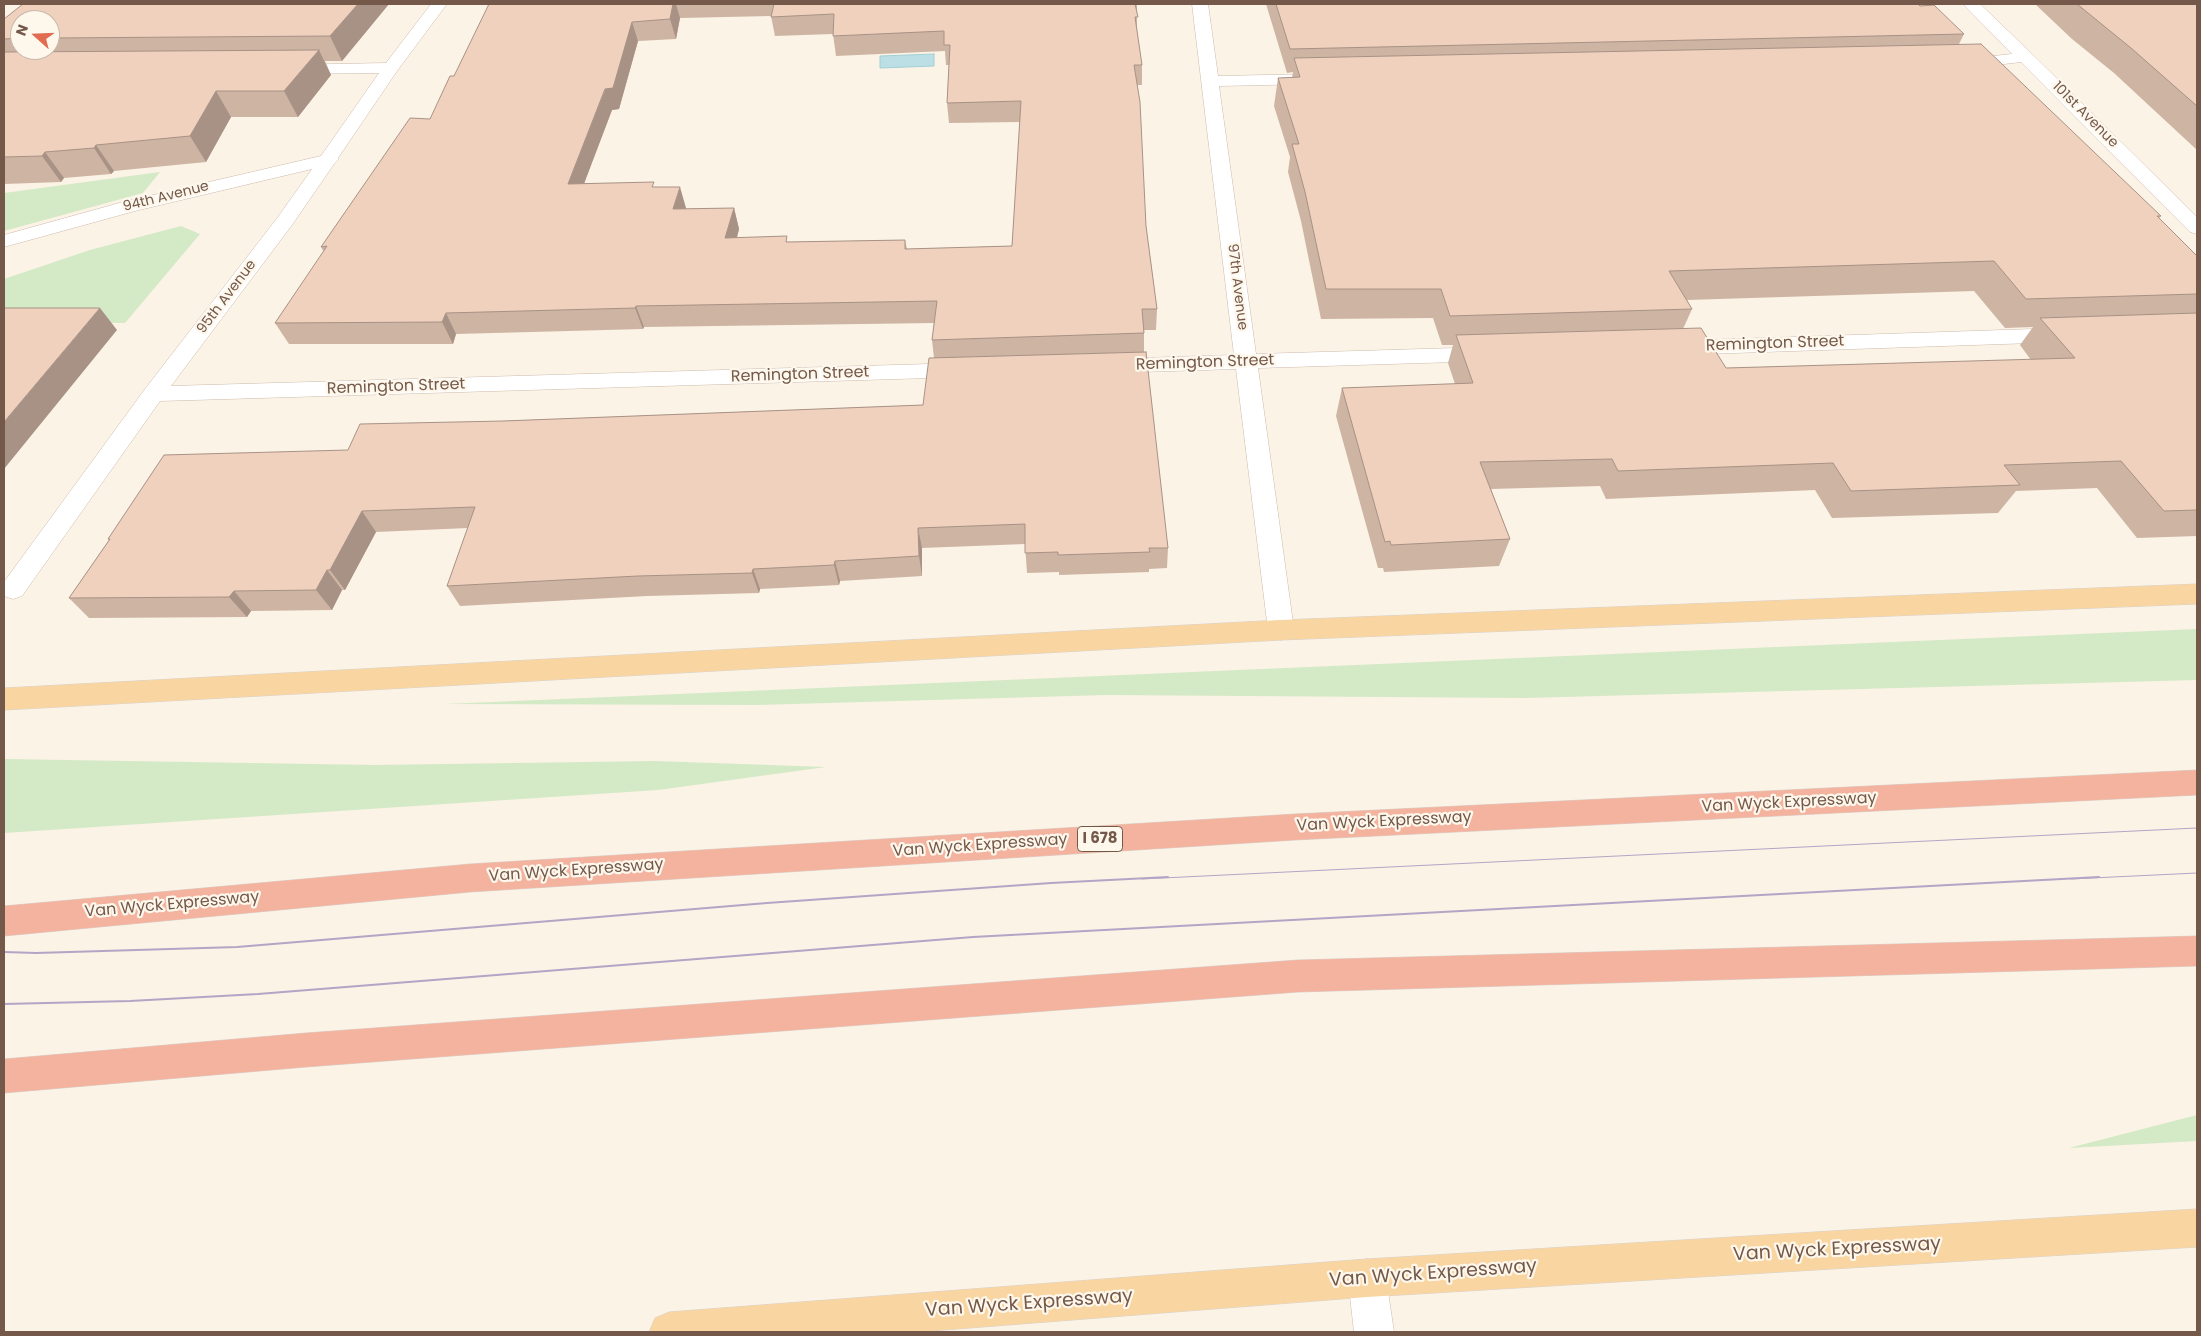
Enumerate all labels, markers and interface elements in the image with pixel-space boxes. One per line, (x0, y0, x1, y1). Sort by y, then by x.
north arrow (10, 10, 60, 60)
text: N (11, 22, 33, 39)
street label: 101st Avenue (2048, 78, 2122, 152)
street label: 94th Avenue (121, 178, 211, 216)
street label: 97th Avenue (1223, 243, 1251, 331)
street label: 95th Avenue (194, 257, 260, 337)
street label: Remington Street (1705, 332, 1845, 356)
street label: Remington Street (1135, 351, 1275, 375)
street label: Remington Street (730, 363, 870, 387)
street label: Remington Street (326, 375, 466, 399)
street label: Van Wyck Expressway (1701, 789, 1877, 817)
street label: Van Wyck Expressway (1296, 808, 1472, 836)
road number: I 678 (1078, 826, 1122, 852)
street label: Van Wyck Expressway (892, 830, 1068, 862)
street label: Van Wyck Expressway (488, 855, 664, 887)
street label: Van Wyck Expressway (84, 888, 260, 922)
street label: Van Wyck Expressway (1733, 1233, 1941, 1267)
street label: Van Wyck Expressway (1328, 1255, 1538, 1293)
street label: Van Wyck Expressway (924, 1285, 1134, 1323)

